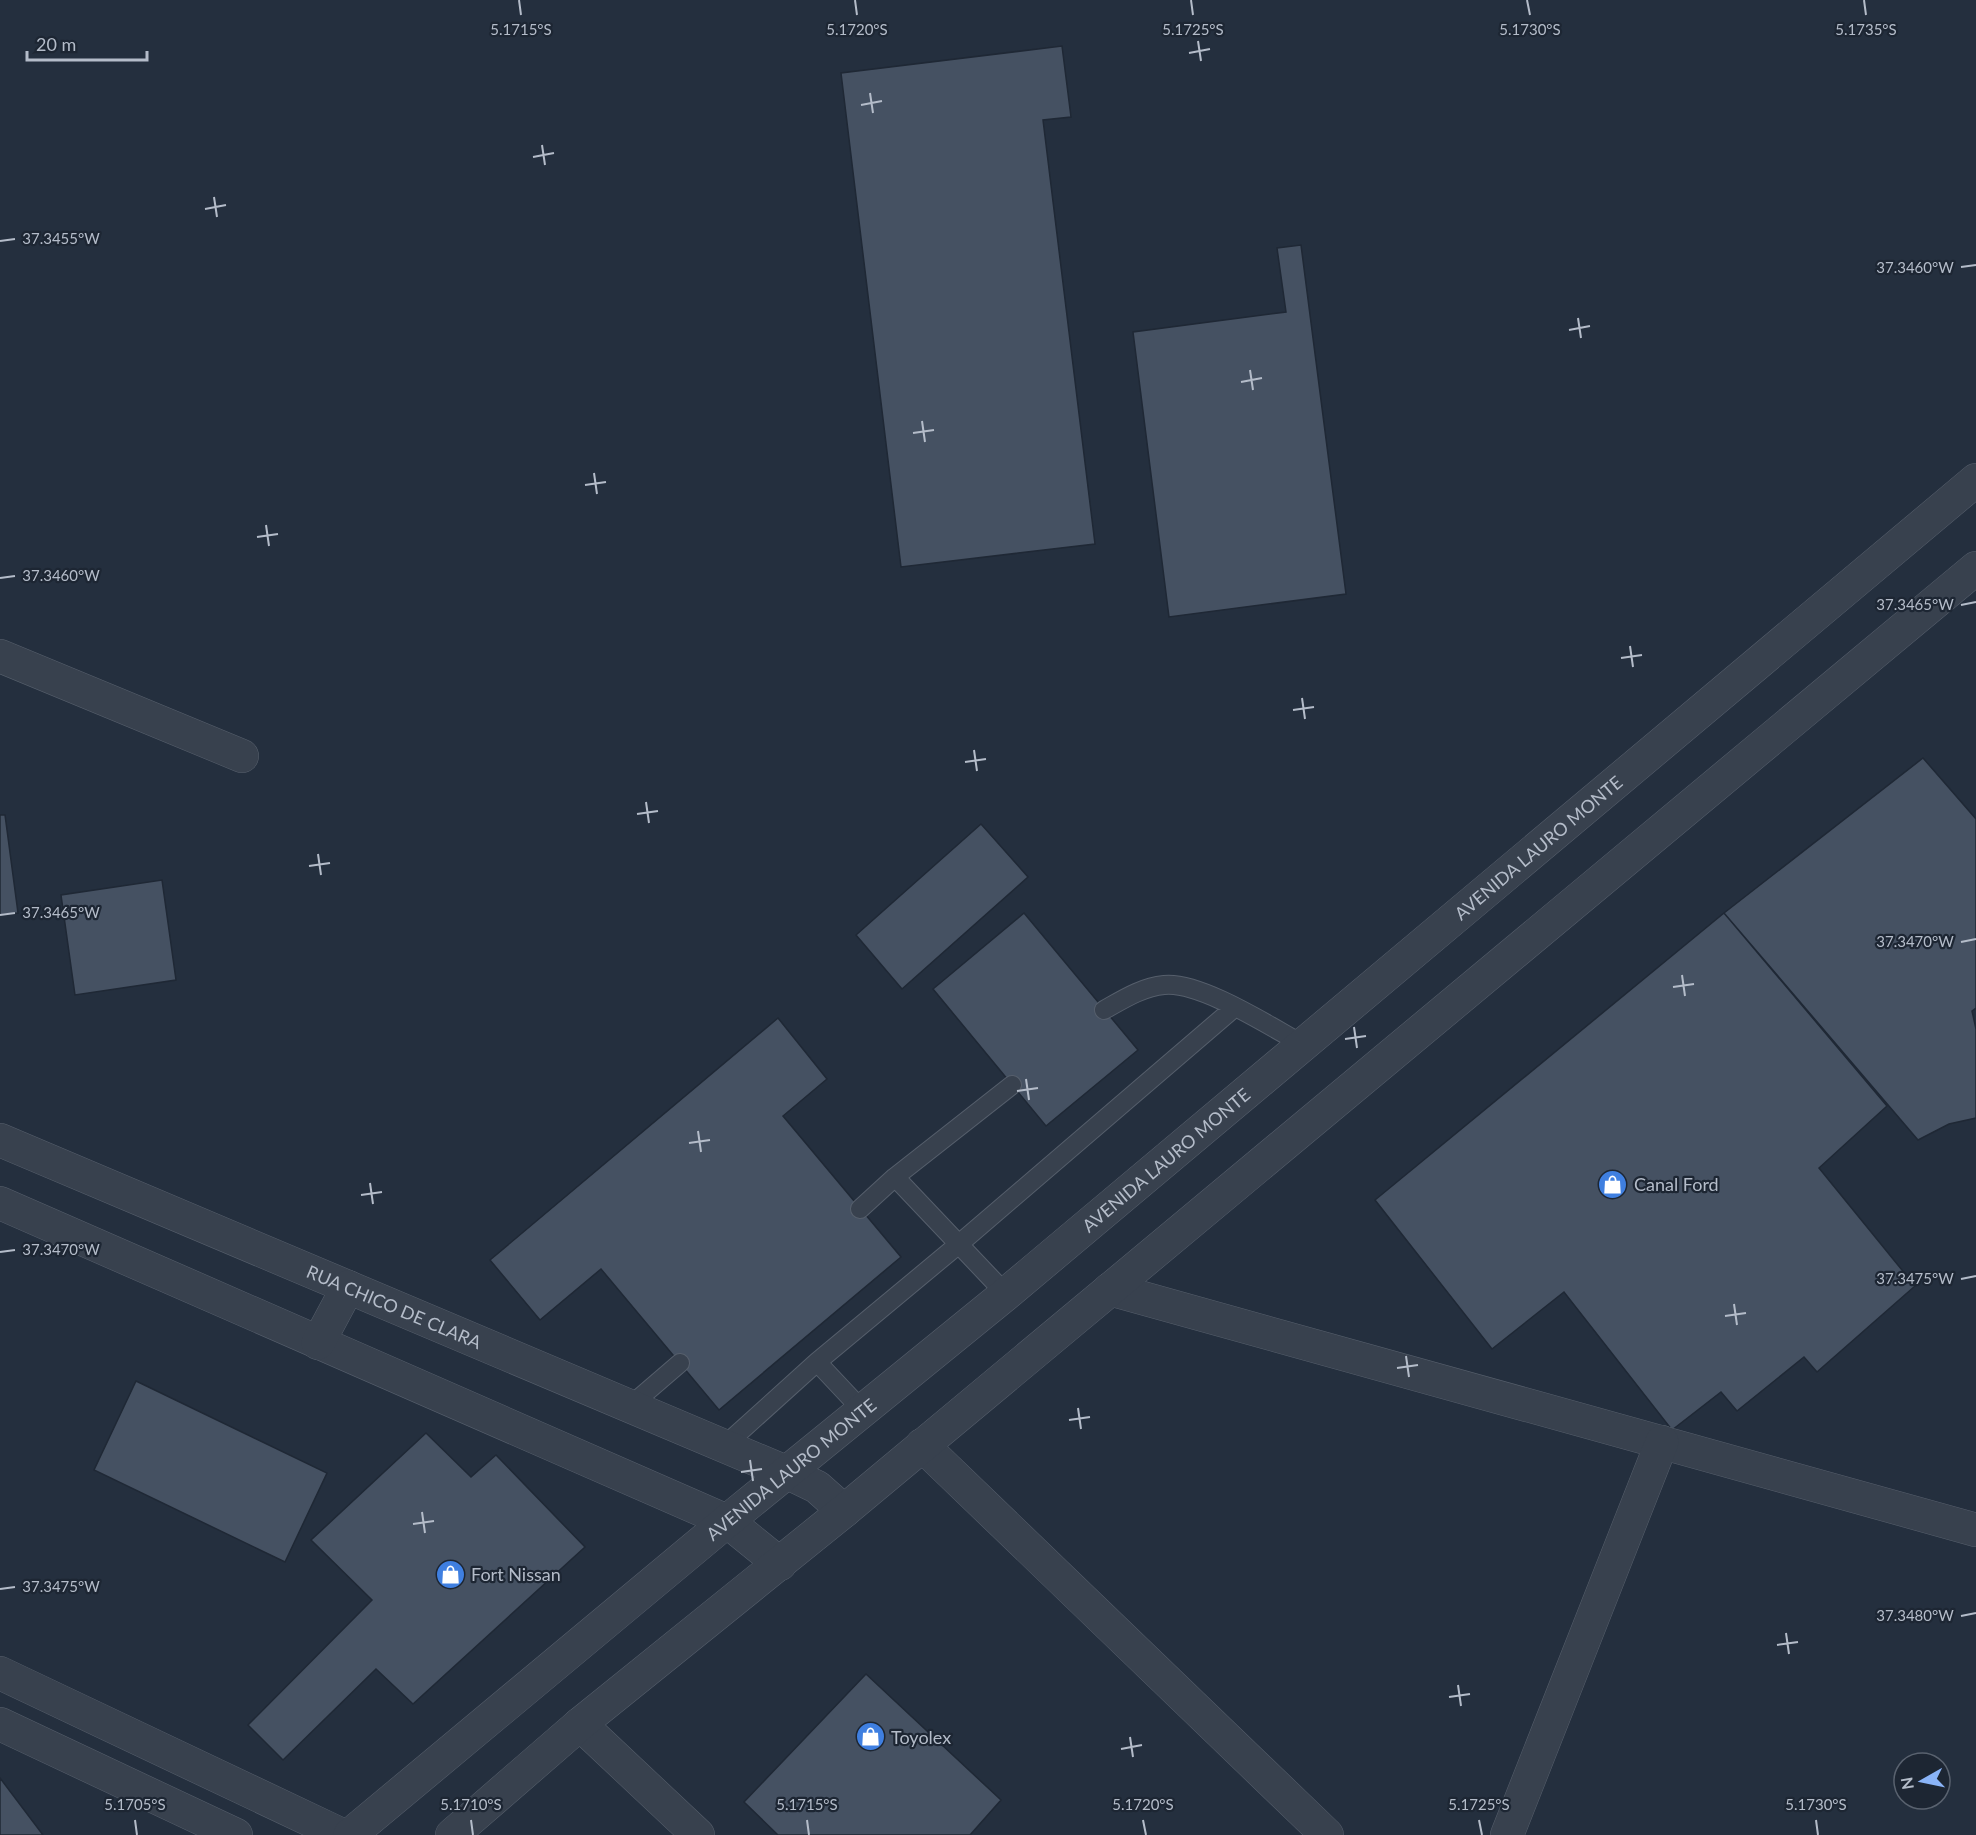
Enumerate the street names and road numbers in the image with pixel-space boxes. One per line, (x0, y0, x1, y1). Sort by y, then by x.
street label: AVENIDA LAURO MONTE (1450, 771, 1627, 924)
street label: AVENIDA LAURO MONTE (1077, 1083, 1254, 1237)
street label: RUA CHICO DE CLARA (304, 1260, 486, 1354)
street label: AVENIDA LAURO MONTE (702, 1393, 880, 1545)

